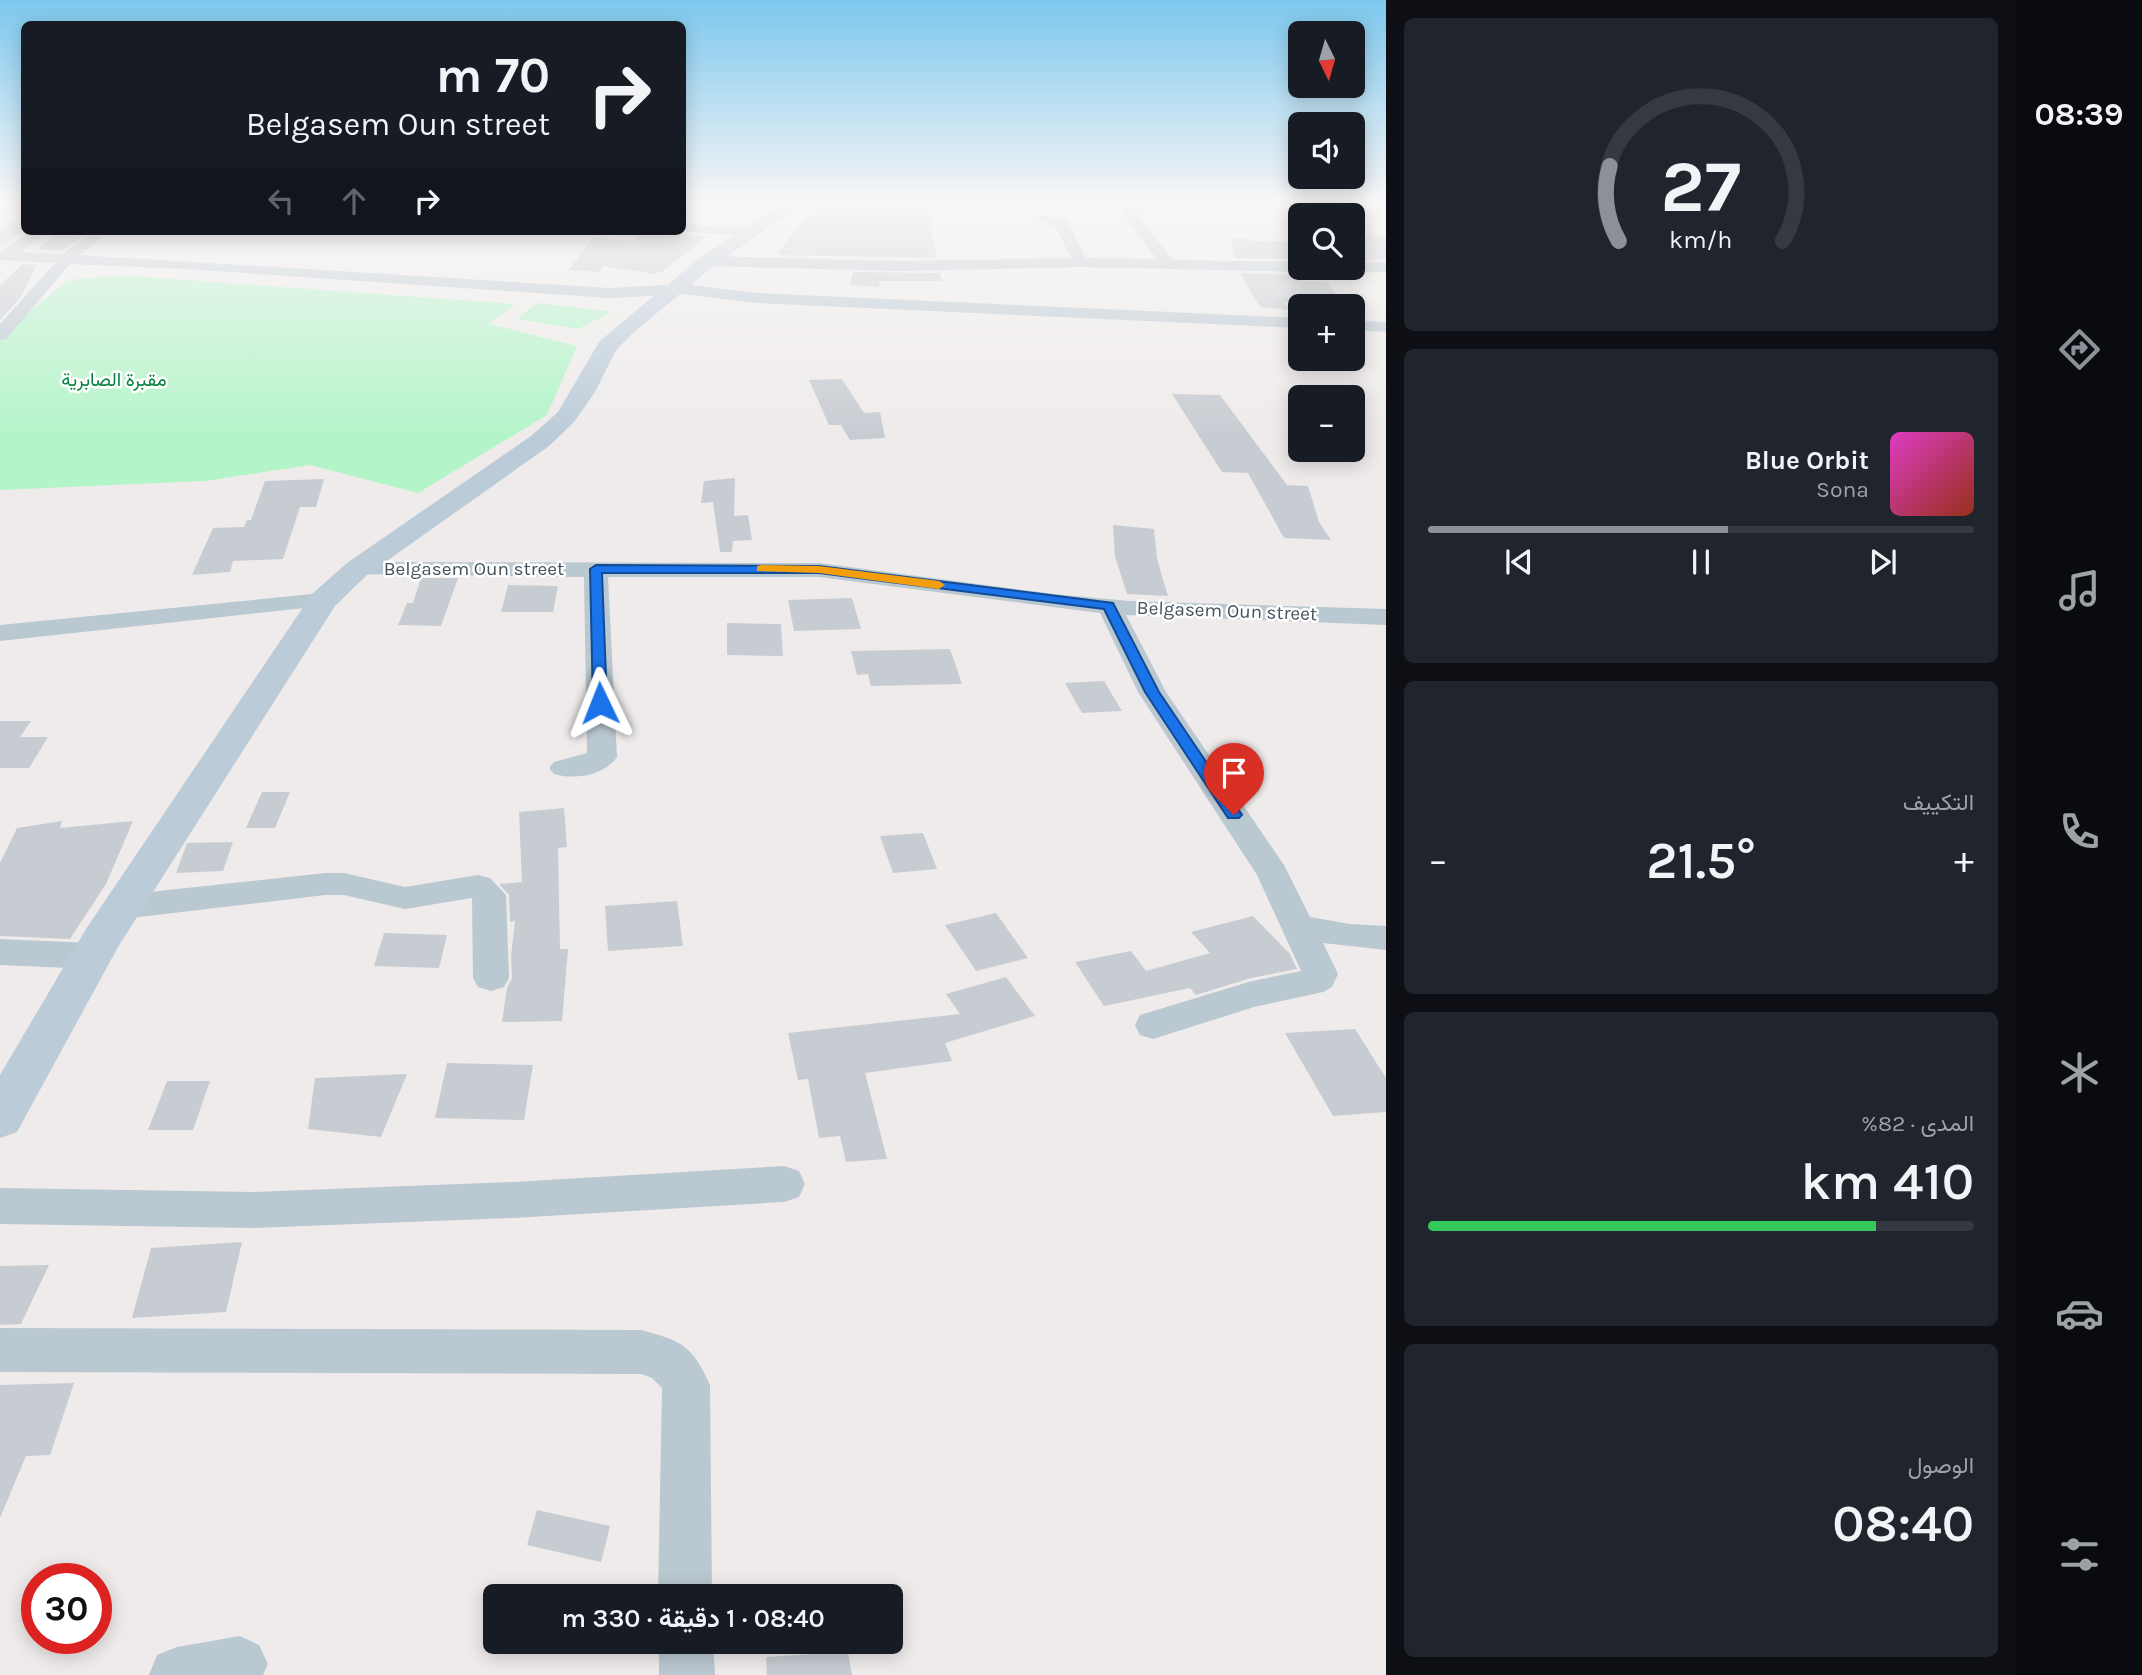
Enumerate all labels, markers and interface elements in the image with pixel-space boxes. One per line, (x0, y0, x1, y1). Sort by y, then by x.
north arrow (1288, 21, 1365, 98)
map controls (1288, 21, 1365, 462)
text: 70 m (436, 47, 550, 104)
icon: right (574, 49, 665, 140)
text: 08:39 (2035, 96, 2124, 133)
text: Belgasem Oun street (246, 106, 550, 143)
button: sound (1288, 112, 1365, 189)
text: 27 (1661, 144, 1741, 229)
icon: left (262, 182, 300, 220)
icon: ahead (335, 182, 373, 220)
icon: right (408, 182, 446, 220)
button: search (1288, 203, 1365, 280)
text: km/h (1669, 225, 1733, 254)
button: + (1288, 294, 1365, 371)
icon: directions (2055, 325, 2104, 374)
park label: مقبرة الصابرية (61, 369, 167, 391)
button: − (1288, 385, 1365, 462)
text: Blue Orbit (1745, 445, 1869, 476)
text: Sona (1816, 476, 1869, 503)
icon: previous (1500, 543, 1538, 581)
icon: pause (1682, 543, 1720, 581)
icon: next (1864, 543, 1902, 581)
street label: Belgasem Oun street (384, 558, 564, 580)
icon: music (2055, 566, 2104, 615)
street label: Belgasem Oun street (1136, 597, 1318, 625)
position arrow (563, 666, 637, 740)
pin (1204, 743, 1264, 815)
icon: arrive (1215, 754, 1253, 792)
text: التكييف (1903, 789, 1974, 816)
icon: phone (2055, 807, 2104, 856)
text: 21.5° (1646, 830, 1756, 891)
text: − (1428, 838, 1448, 883)
text: + (1954, 838, 1974, 883)
icon: climate (2055, 1048, 2104, 1097)
text: المدى · 82% (1861, 1110, 1974, 1137)
text: 410 km (1801, 1151, 1974, 1212)
icon: car (2055, 1289, 2104, 1338)
text: الوصول (1908, 1452, 1974, 1479)
text: 08:40 (1832, 1493, 1974, 1554)
icon: filters (2055, 1530, 2104, 1579)
speed limit sign: 30 (21, 1563, 112, 1654)
text: 08:40 · 1 دقيقة · 330 m (561, 1603, 825, 1634)

